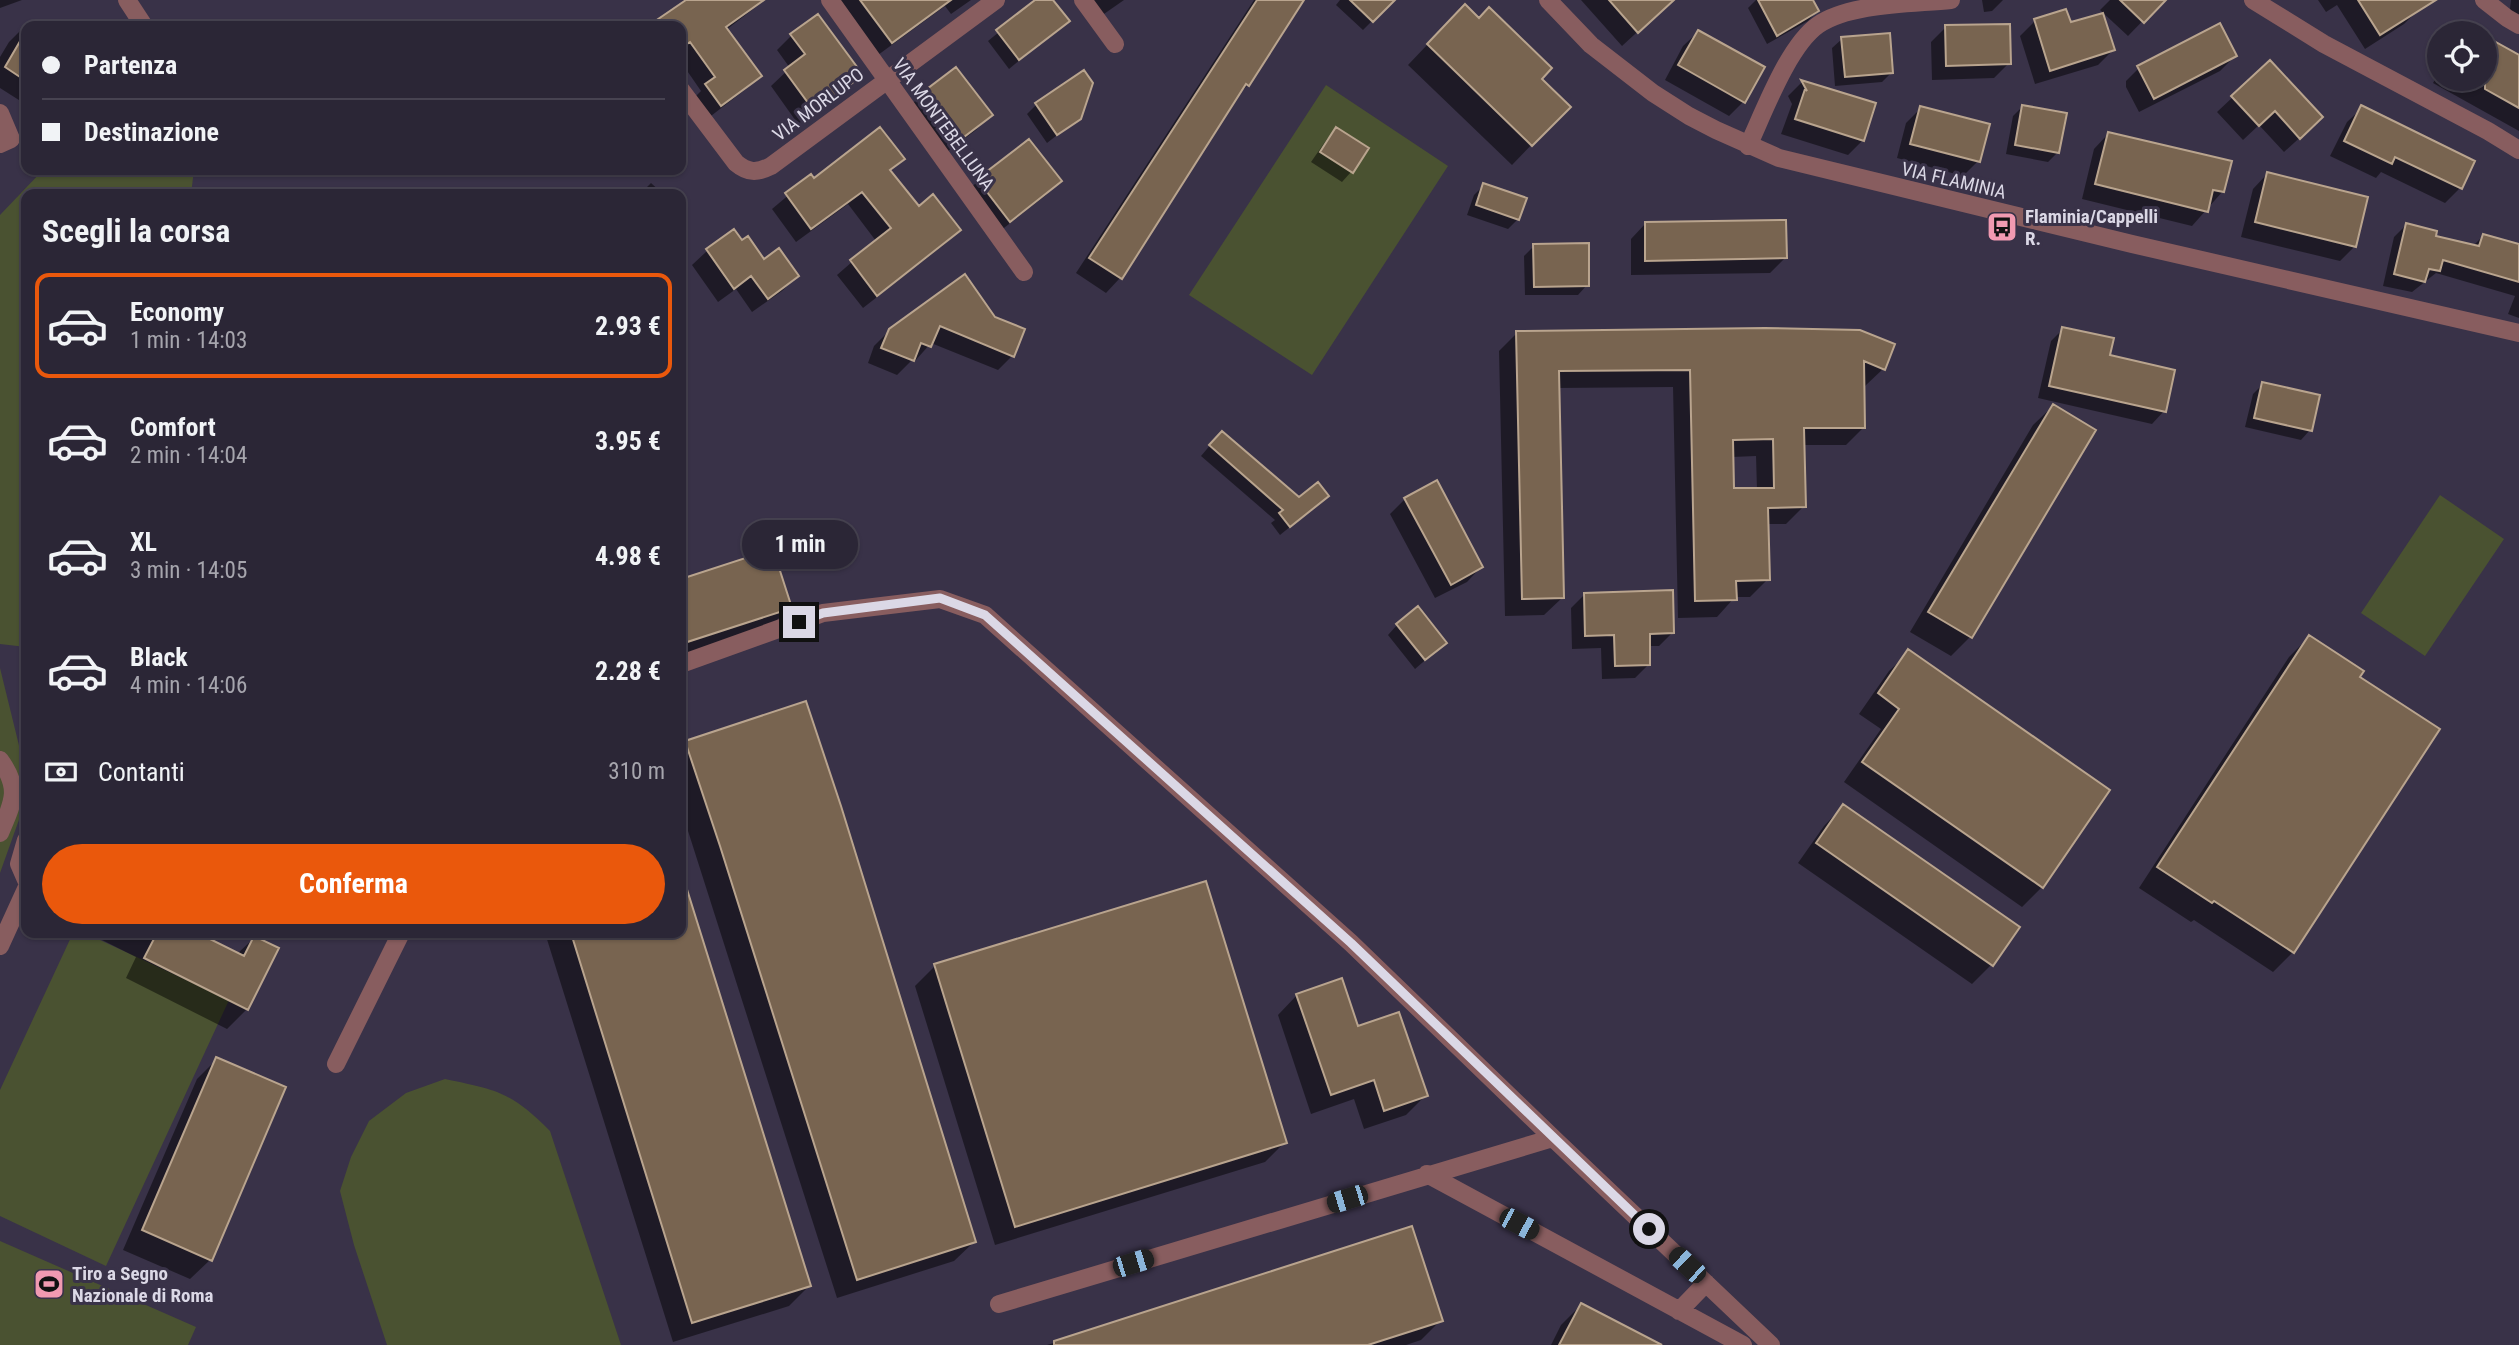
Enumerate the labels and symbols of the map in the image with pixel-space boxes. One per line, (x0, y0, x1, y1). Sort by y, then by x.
street label: VIA MONTEBELLUNA (888, 53, 999, 195)
street label: VIA MORLUPO (768, 63, 868, 146)
street label: VIA FLAMINIA (1899, 157, 2009, 204)
place label: Flaminia/Cappelli R. (2025, 205, 2158, 250)
bus stop icon: Flaminia/Cappelli R. (1985, 210, 2019, 244)
callout: 1 min (741, 520, 857, 570)
route end (783, 606, 815, 638)
car (1324, 1183, 1371, 1215)
car (1496, 1205, 1543, 1243)
route start (1633, 1213, 1665, 1245)
car (1665, 1243, 1710, 1287)
car (1110, 1247, 1157, 1279)
place label: Tiro a Segno Nazionale di Roma (72, 1262, 214, 1307)
sports icon: Tiro a Segno Nazionale di Roma (32, 1267, 66, 1301)

